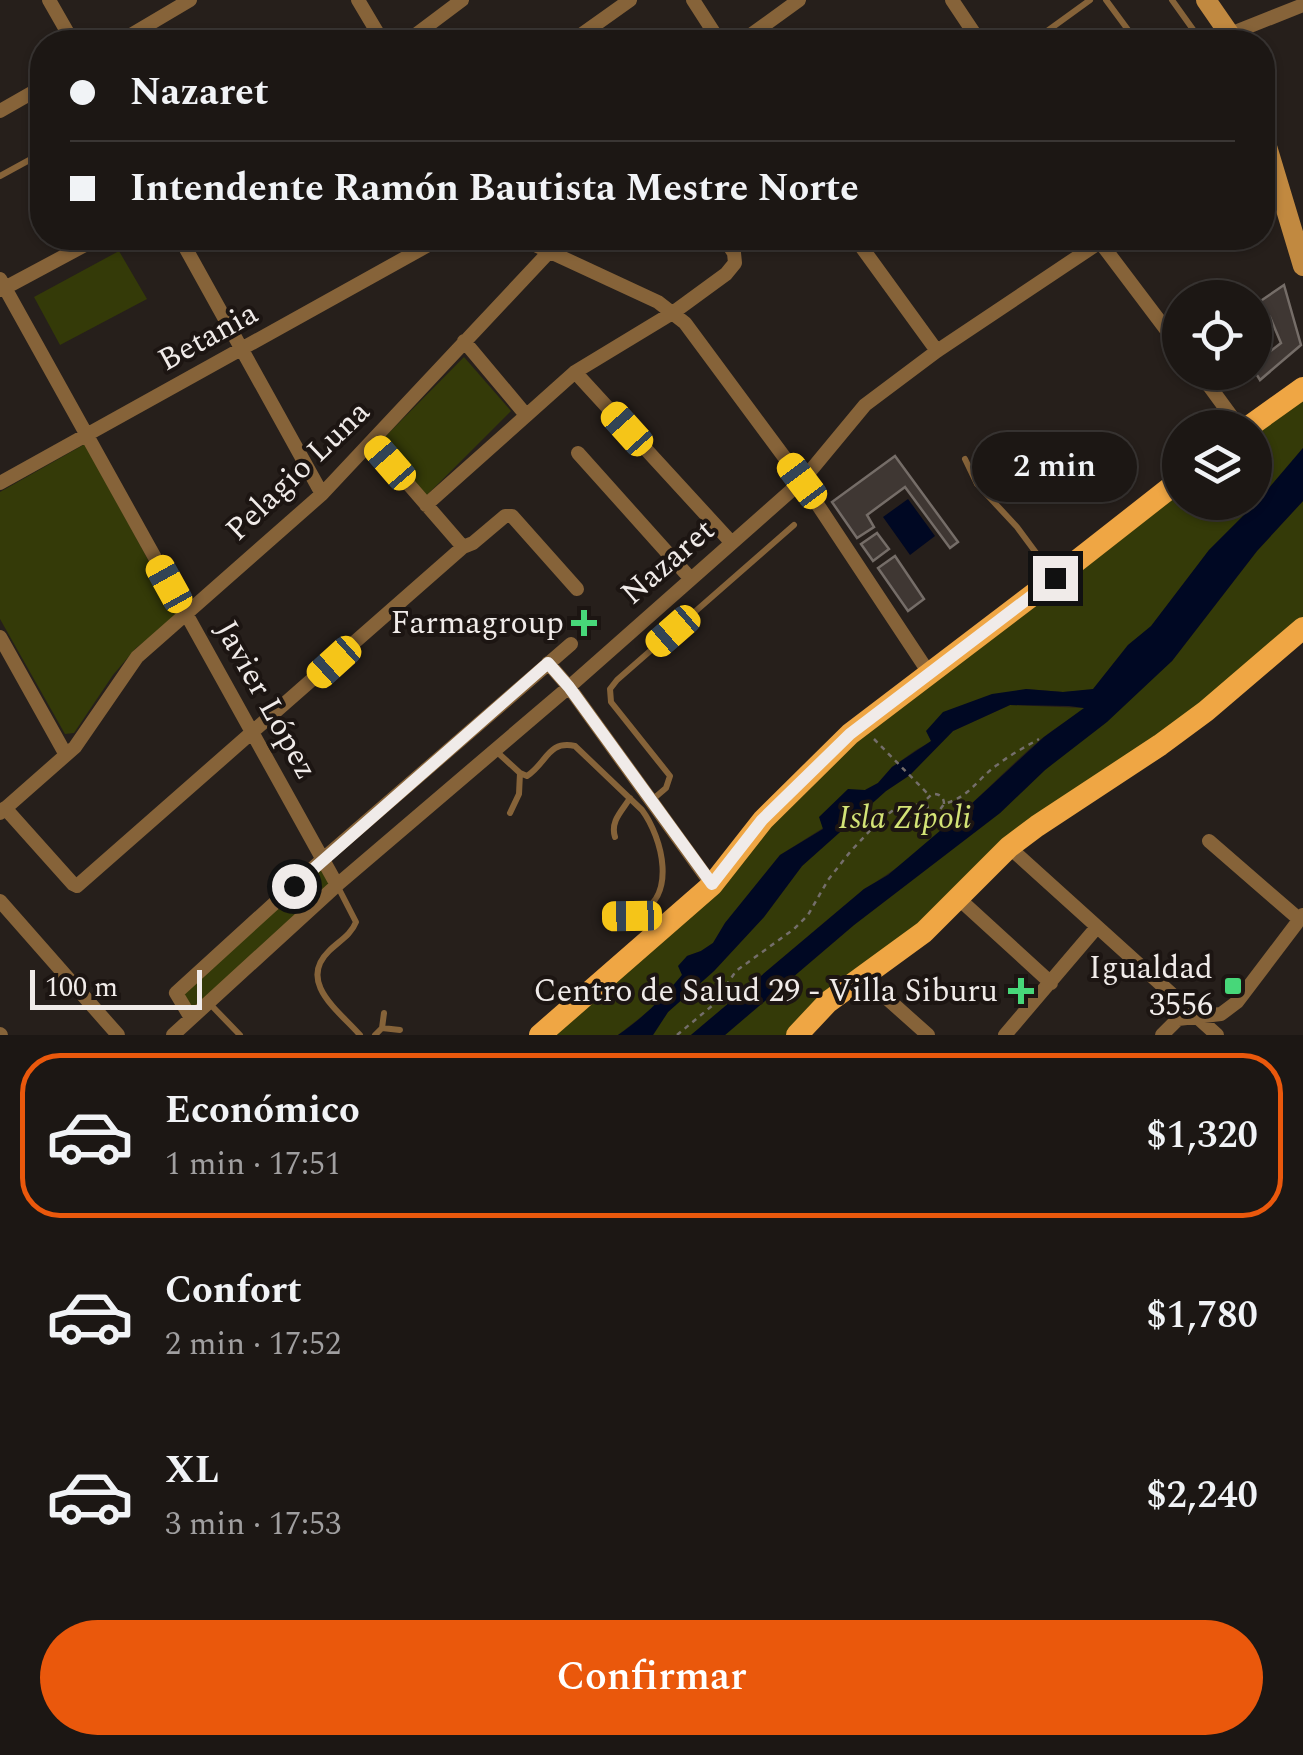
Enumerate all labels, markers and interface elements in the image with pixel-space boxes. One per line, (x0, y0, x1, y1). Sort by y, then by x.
text: Nazaret (130, 64, 269, 122)
text: Intendente Ramón Bautista Mestre Norte (130, 160, 859, 218)
map controls (1162, 280, 1272, 520)
button: locate (1162, 280, 1272, 390)
street label: Betania (149, 289, 267, 385)
street label: Pelagio Luna (214, 389, 382, 553)
car (596, 397, 658, 461)
button: layers (1162, 410, 1272, 520)
car (359, 431, 421, 495)
callout: 2 min (972, 433, 1138, 503)
text: 2 min (1013, 442, 1096, 491)
car (772, 448, 832, 514)
street label: Nazaret (610, 507, 726, 617)
car (141, 550, 197, 618)
route end (1033, 556, 1078, 601)
place label: Farmagroup (391, 599, 564, 648)
car (641, 600, 705, 662)
street label: Javier López (202, 611, 330, 789)
marker: Farmagroup (573, 612, 595, 634)
car (302, 631, 366, 693)
park label: Isla Zípoli (839, 794, 971, 843)
route start (272, 864, 317, 909)
car (602, 900, 662, 932)
place label: Igualdad 3556 (1089, 944, 1213, 1030)
scale bar (30, 965, 202, 1010)
text: 100 m (45, 966, 118, 1009)
place label: Centro de Salud 29 - Villa Siburu (534, 967, 998, 1016)
marker: Igualdad 3556 (1222, 975, 1244, 997)
marker: Centro de Salud 29 - Villa Siburu (1008, 978, 1034, 1004)
text: Económico (165, 1082, 360, 1140)
icon: car (45, 1091, 135, 1181)
text: $1,320 (1146, 1107, 1258, 1165)
text: 1 min · 17:51 (165, 1140, 341, 1189)
text: Confort (165, 1262, 302, 1320)
icon: car (45, 1271, 135, 1361)
text: $1,780 (1146, 1287, 1258, 1345)
text: 2 min · 17:52 (165, 1320, 341, 1369)
text: XL (165, 1442, 219, 1500)
icon: car (45, 1451, 135, 1541)
text: $2,240 (1146, 1467, 1258, 1525)
text: 3 min · 17:53 (165, 1500, 341, 1549)
button: Confirmar (40, 1620, 1263, 1735)

